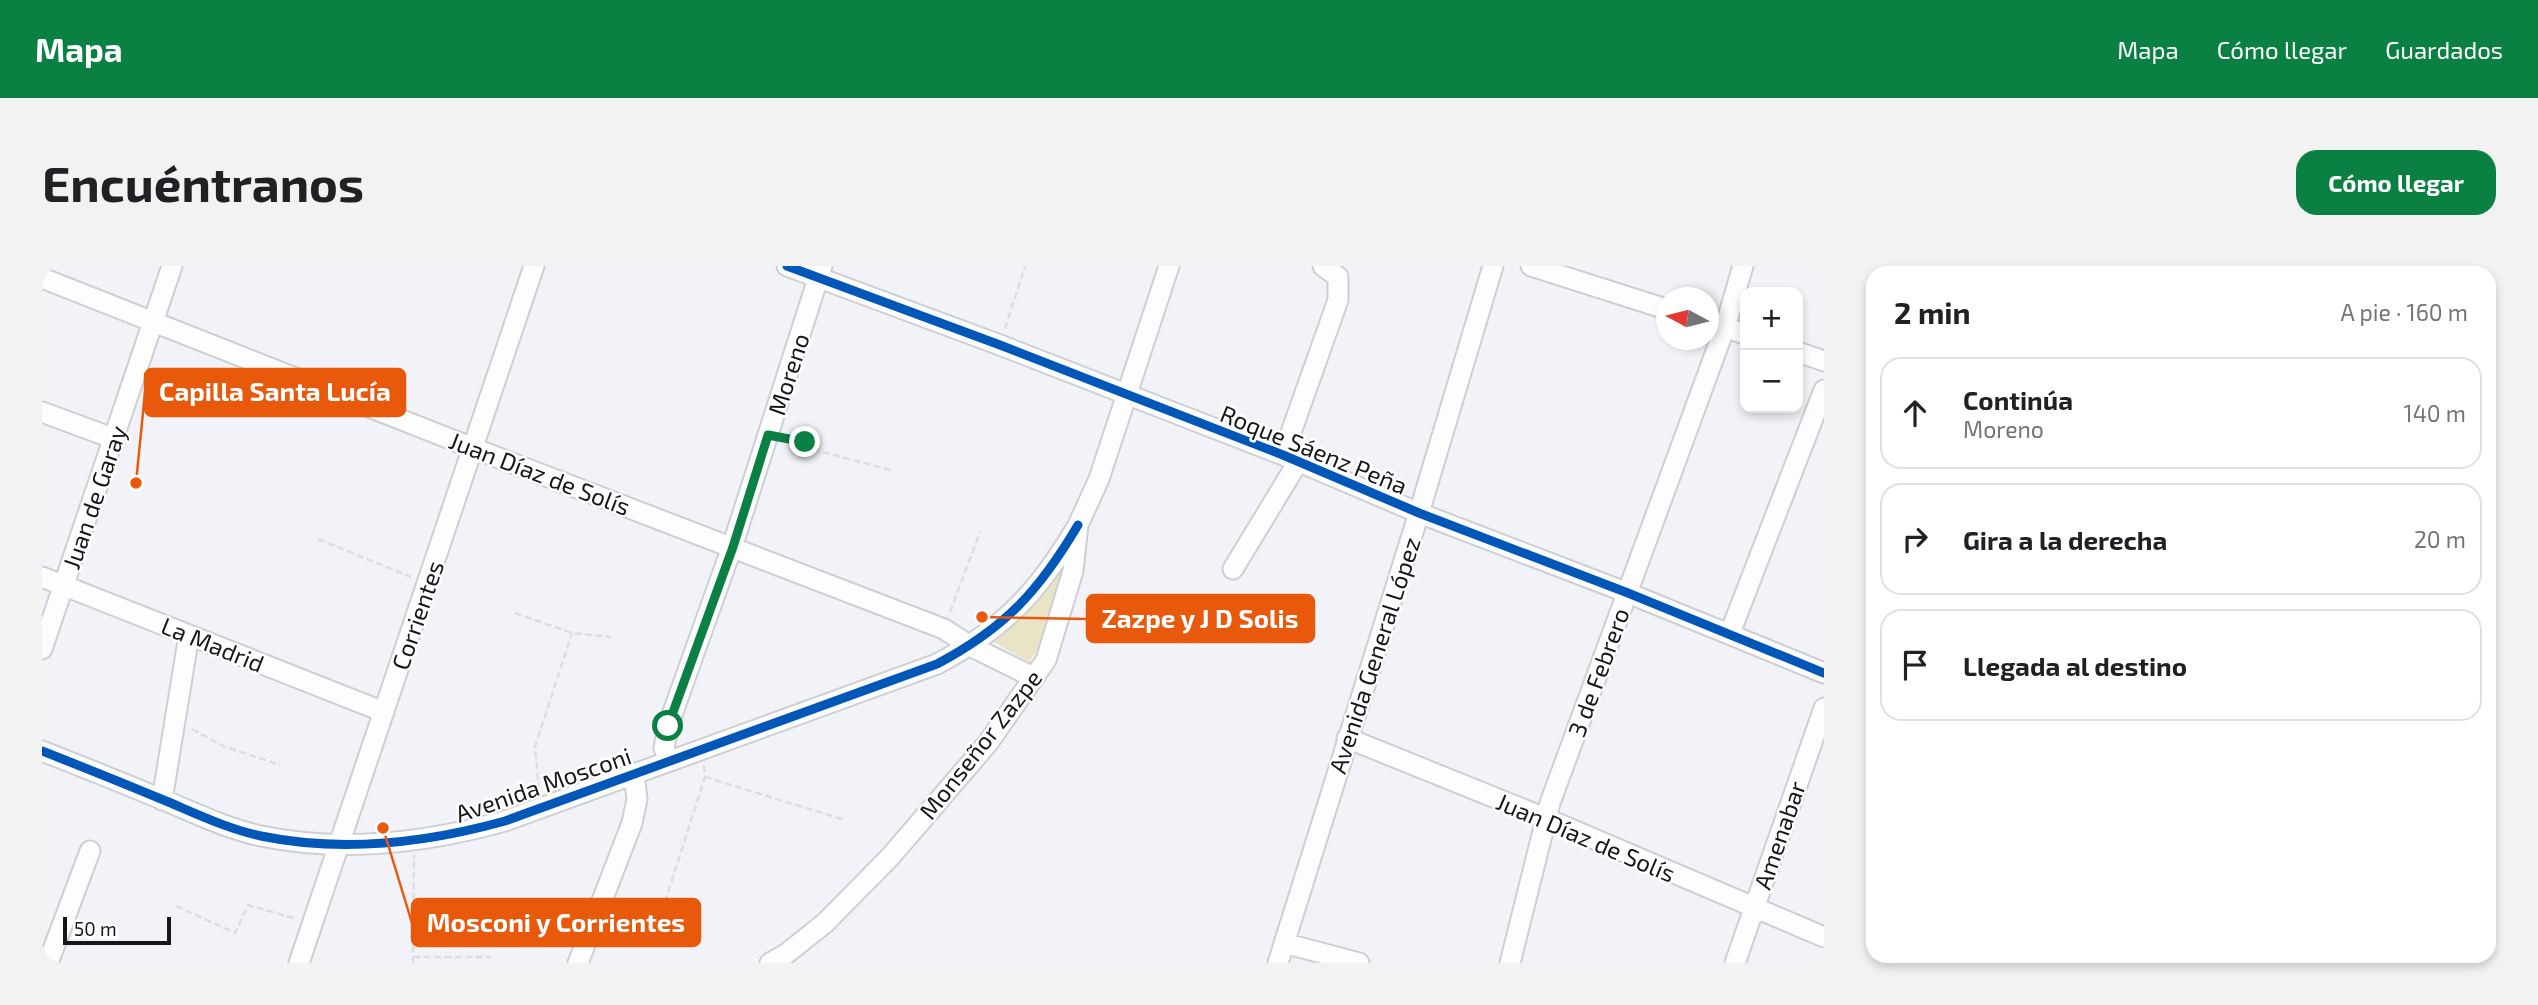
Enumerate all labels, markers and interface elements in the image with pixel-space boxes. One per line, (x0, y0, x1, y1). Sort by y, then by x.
text: Mapa (35, 29, 123, 69)
text: Mapa (2117, 35, 2179, 64)
text: Cómo llegar (2217, 35, 2347, 64)
text: Guardados (2385, 35, 2503, 64)
button: Cómo llegar (2296, 150, 2496, 215)
text: Encuéntranos (42, 153, 364, 212)
north arrow (1656, 287, 1719, 350)
map controls (1740, 287, 1803, 413)
button: + (1740, 287, 1803, 350)
text: 2 min (1894, 294, 1971, 330)
text: A pie · 160 m (2341, 298, 2468, 326)
street label: Moreno (761, 329, 815, 419)
button: − (1740, 350, 1803, 413)
callout: Capilla Santa Lucía (145, 369, 405, 416)
text: Capilla Santa Lucía (159, 375, 391, 406)
text: Continúa (1963, 384, 2073, 415)
icon: ahead (1896, 394, 1934, 432)
street label: Roque Sáenz Peña (1216, 398, 1412, 500)
text: 140 m (2404, 399, 2466, 427)
text: Moreno (1963, 415, 2044, 443)
street label: Juan de Garay (56, 421, 132, 573)
street label: Juan Díaz de Solís (445, 425, 635, 521)
route end (789, 426, 820, 457)
icon: right (1896, 520, 1934, 558)
text: Gira a la derecha (1963, 524, 2167, 555)
text: 20 m (2414, 525, 2466, 553)
street label: Avenida General López (1322, 533, 1426, 777)
street label: Corrientes (385, 557, 449, 673)
callout: Zazpe y J D Solis (1087, 595, 1314, 642)
text: Zazpe y J D Solis (1101, 602, 1299, 634)
street label: 3 de Febrero (1561, 604, 1635, 740)
street label: La Madrid (157, 610, 269, 678)
icon: arrive (1896, 646, 1934, 684)
text: Llegada al destino (1963, 650, 2187, 681)
street label: Monseñor Zazpe (913, 664, 1047, 824)
route start (652, 710, 683, 741)
street label: Avenida Mosconi (451, 740, 635, 828)
street label: Amenabar (1747, 777, 1811, 893)
street label: Juan Díaz de Solís (1492, 786, 1680, 888)
callout: Mosconi y Corrientes (412, 899, 700, 946)
text: Mosconi y Corrientes (427, 906, 685, 938)
scale bar (63, 914, 172, 946)
text: 50 m (74, 917, 117, 940)

